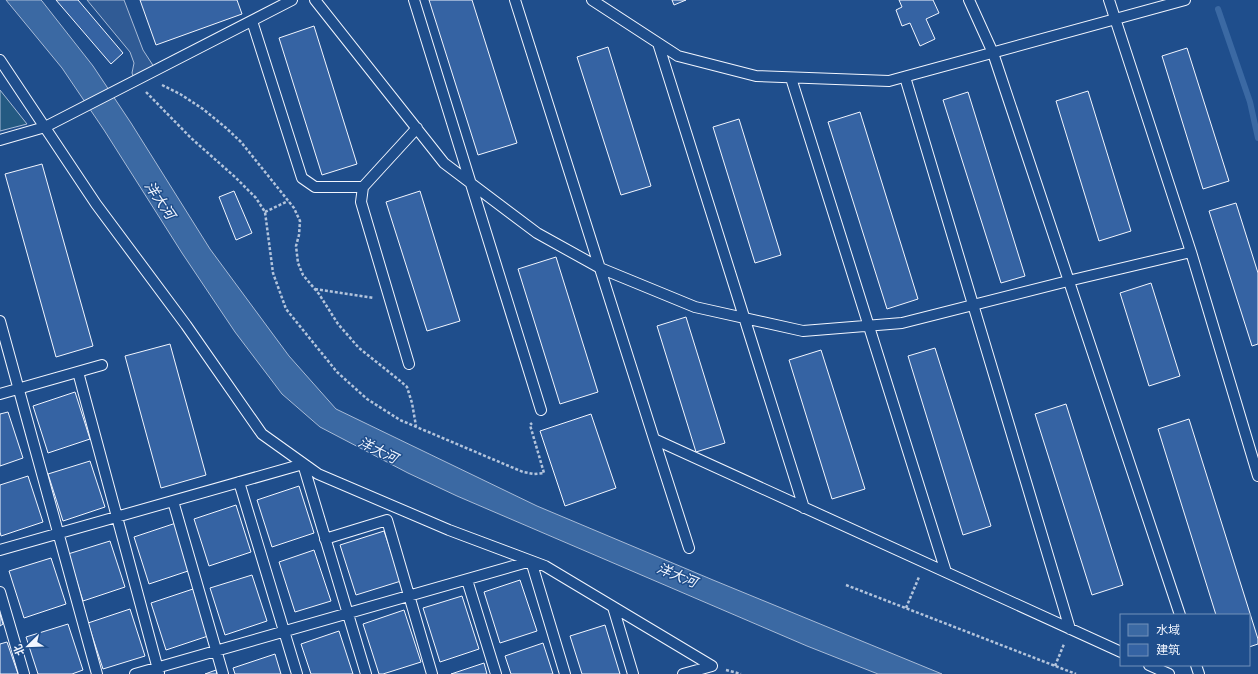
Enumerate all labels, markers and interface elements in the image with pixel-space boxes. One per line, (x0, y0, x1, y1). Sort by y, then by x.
water label: 洋大河 (141, 178, 180, 225)
water label: 洋大河 (355, 434, 403, 469)
water label: 洋大河 (654, 560, 702, 592)
legend (1120, 614, 1250, 666)
text: 水域 (1156, 623, 1180, 637)
north arrow (8, 626, 48, 666)
text: 北 (11, 642, 27, 657)
text: 建筑 (1156, 643, 1180, 657)

